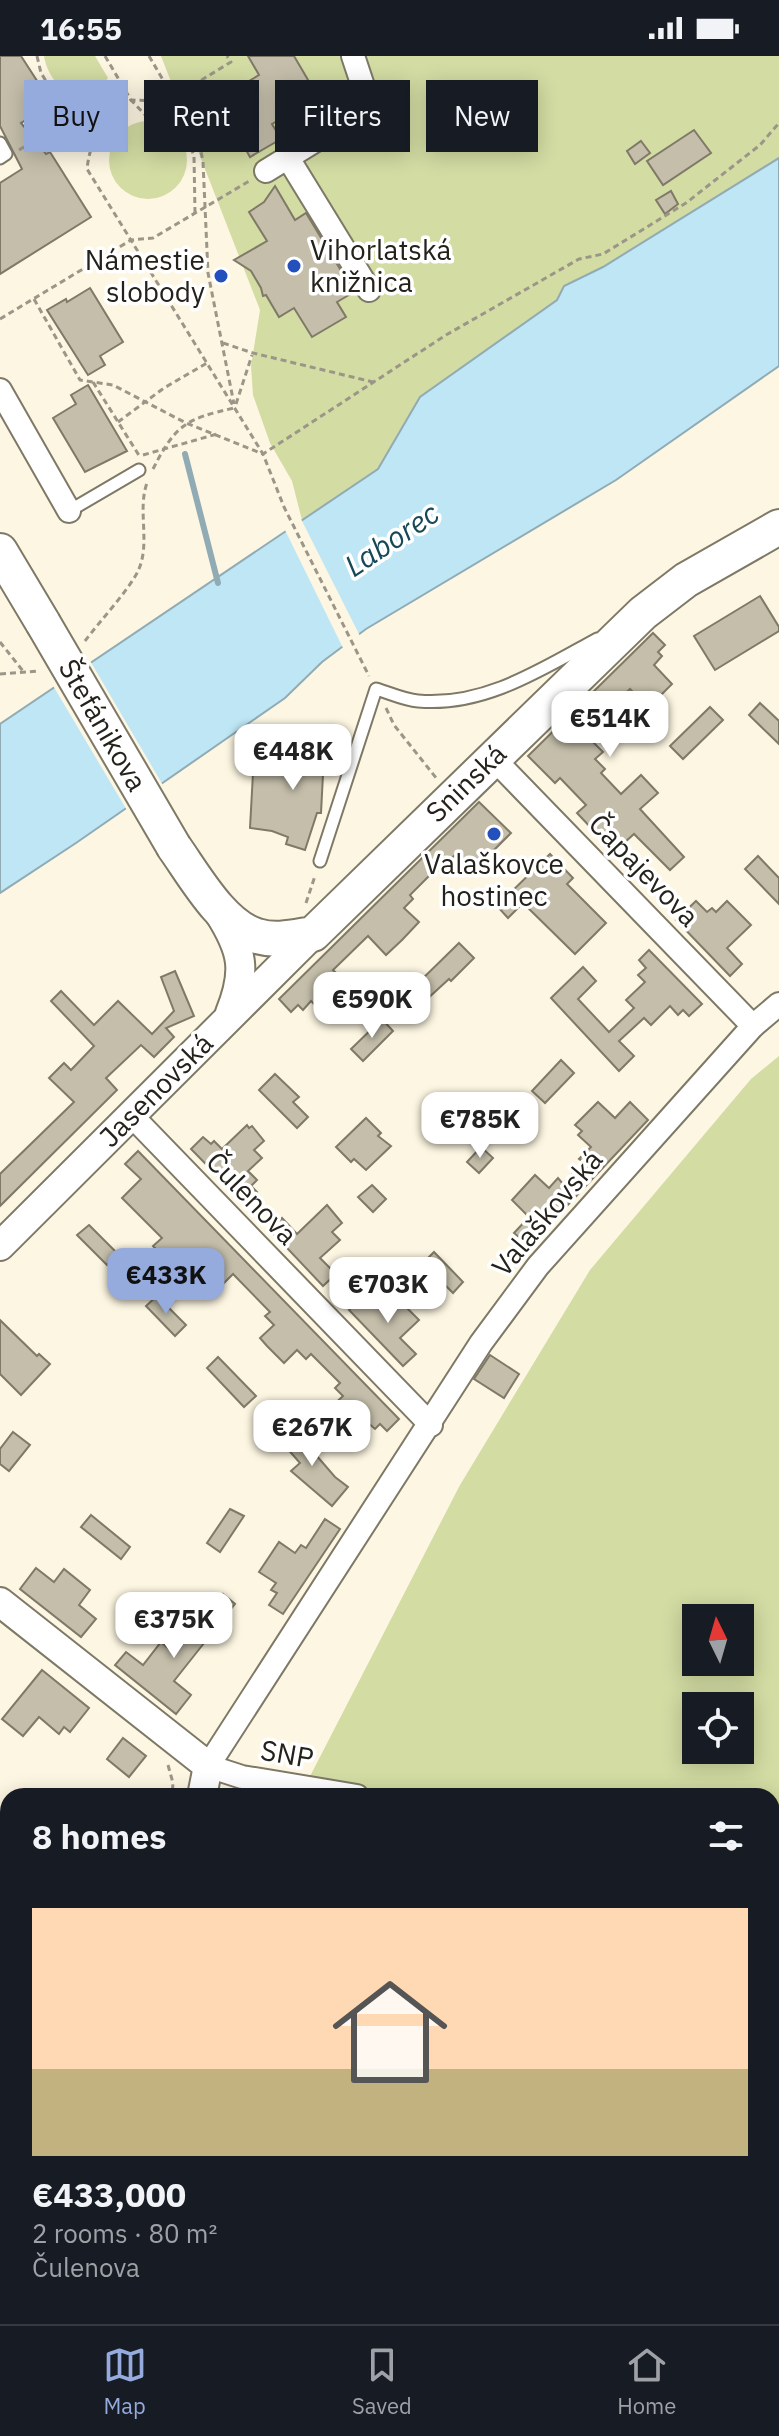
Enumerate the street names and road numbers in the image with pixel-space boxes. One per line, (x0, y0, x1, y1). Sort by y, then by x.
street label: Štefánikova (51, 652, 156, 797)
street label: Sninská (417, 735, 514, 830)
street label: Čapajevova (581, 805, 707, 934)
street label: Jasenovská (91, 1025, 221, 1155)
street label: Valaškovská (483, 1142, 610, 1284)
street label: Čulenova (199, 1143, 306, 1252)
street label: SNP (258, 1731, 316, 1776)

